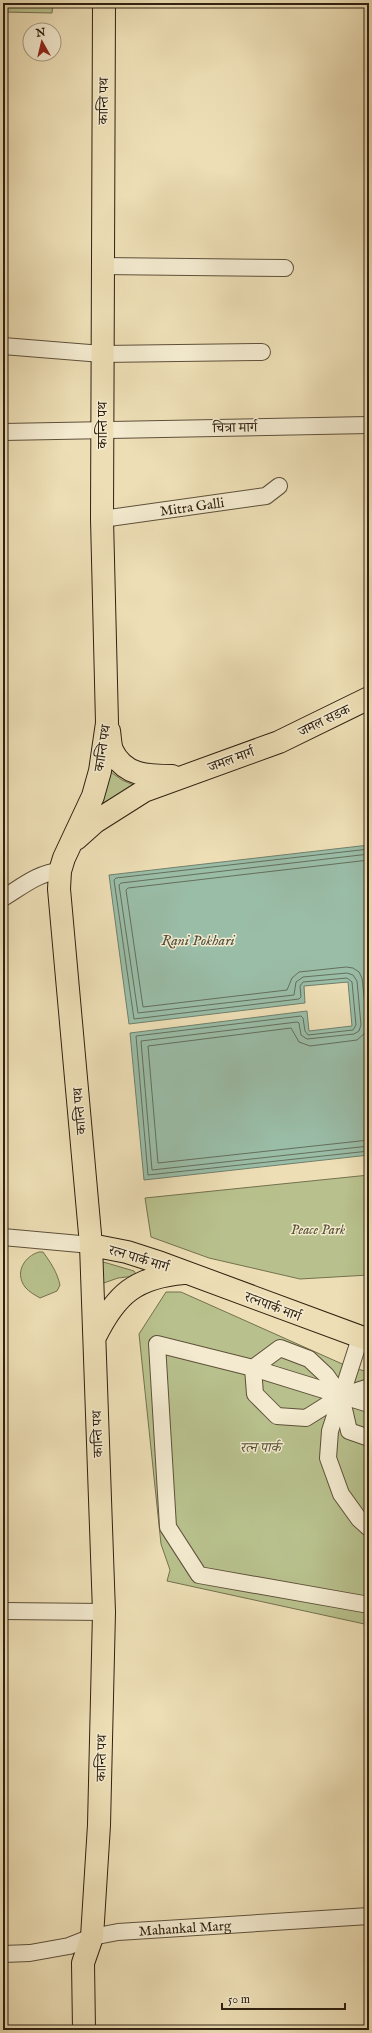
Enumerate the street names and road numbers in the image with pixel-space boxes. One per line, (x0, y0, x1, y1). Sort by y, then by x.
street label: कान्ति पथ (95, 77, 113, 126)
street label: कान्ति पथ (94, 401, 112, 449)
street label: चित्रा मार्ग (212, 419, 258, 437)
street label: Mitra Galli (159, 494, 226, 521)
street label: जमल सडक (295, 700, 354, 742)
street label: कान्ति पथ (90, 723, 116, 774)
street label: जमल मार्ग (205, 743, 258, 777)
street label: कान्ति पथ (69, 1086, 91, 1136)
street label: रत्न पार्क मार्ग (105, 1241, 172, 1277)
street label: रत्नपार्क मार्ग (241, 1288, 304, 1326)
street label: कान्ति पथ (88, 1409, 108, 1459)
street label: कान्ति पथ (93, 1734, 111, 1783)
street label: Mahankal Marg (138, 1917, 232, 1941)

